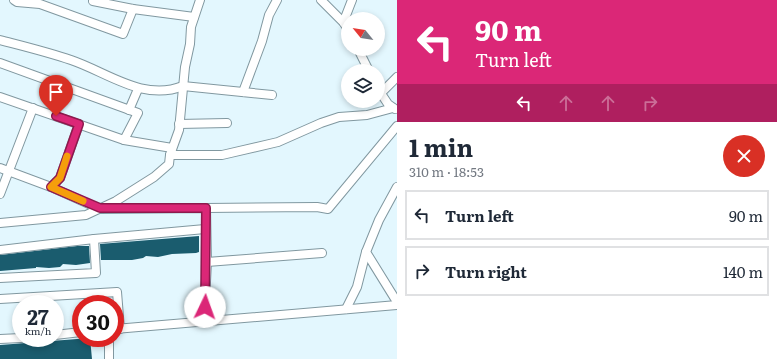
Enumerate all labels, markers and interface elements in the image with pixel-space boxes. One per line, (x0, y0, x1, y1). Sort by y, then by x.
text: 90 m (475, 8, 542, 50)
north arrow (341, 12, 385, 56)
map controls (341, 12, 385, 108)
icon: left (409, 16, 461, 68)
text: Turn left (475, 46, 552, 73)
button: layers (341, 64, 385, 108)
pin (39, 75, 73, 116)
icon: arrive (45, 81, 67, 103)
icon: left (513, 92, 535, 114)
icon: ahead (555, 92, 577, 114)
icon: ahead (597, 92, 619, 114)
icon: right (639, 92, 661, 114)
text: 1 min (409, 129, 473, 164)
button: close (723, 135, 765, 177)
text: 310 m · 18:53 (409, 162, 484, 181)
icon: left (411, 204, 433, 226)
text: Turn left (445, 204, 514, 227)
text: 90 m (729, 204, 763, 227)
icon: right (411, 260, 433, 282)
text: Turn right (445, 260, 527, 283)
text: 140 m (723, 260, 763, 283)
position arrow (184, 286, 226, 328)
speed limit sign: 30 (72, 295, 124, 347)
text: 27 (27, 301, 49, 331)
text: km/h (25, 323, 51, 338)

